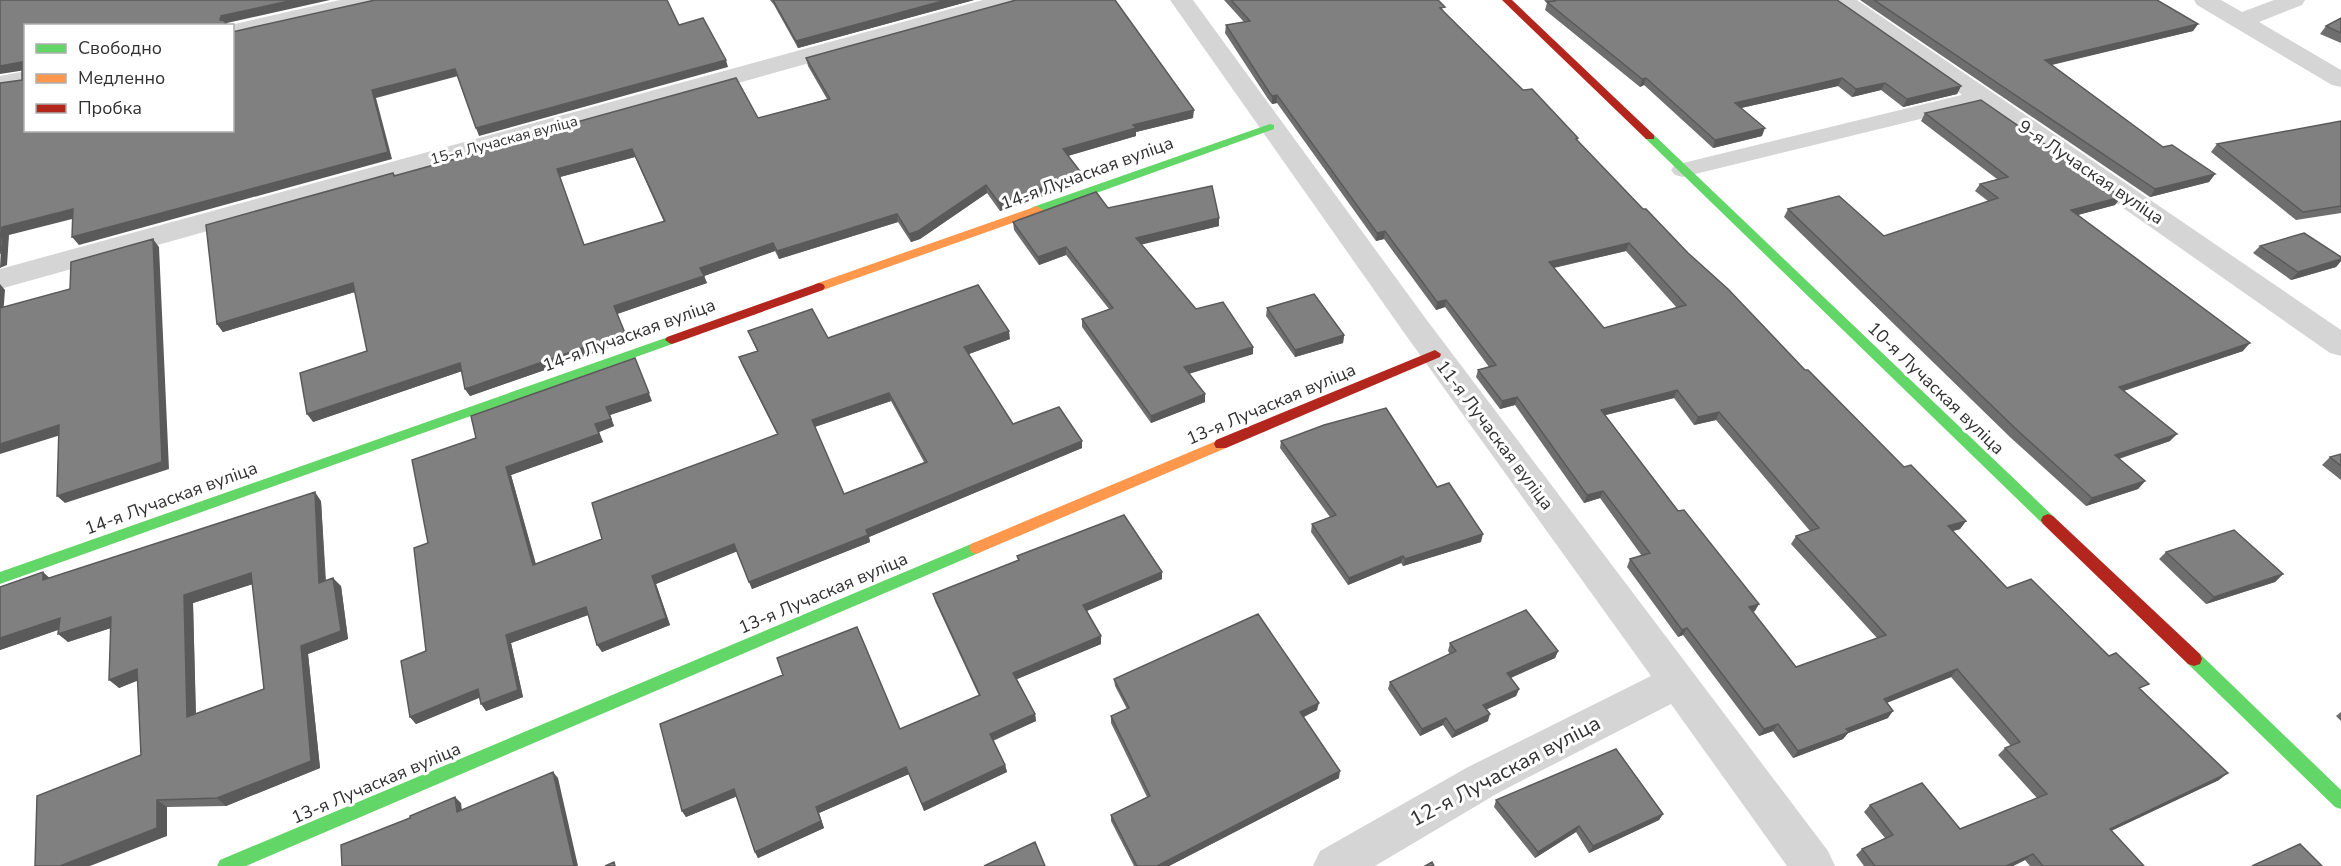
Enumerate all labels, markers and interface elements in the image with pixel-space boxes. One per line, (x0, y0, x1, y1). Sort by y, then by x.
legend (24, 24, 234, 132)
text: Свободно (78, 36, 162, 60)
text: Медленно (78, 66, 165, 90)
text: Пробка (78, 96, 142, 120)
street label: 15-я Лучаская вуліца (428, 111, 580, 169)
street label: 9-я Лучаская вуліца (2013, 114, 2169, 230)
street label: 14-я Лучаская вуліца (997, 131, 1177, 215)
street label: 14-я Лучаская вуліца (539, 293, 719, 377)
street label: 10-я Лучаская вуліца (1862, 316, 2010, 460)
street label: 11-я Лучаская вуліца (1431, 355, 1559, 515)
street label: 13-я Лучаская вуліца (1183, 357, 1359, 451)
street label: 14-я Лучаская вуліца (81, 456, 261, 540)
street label: 13-я Лучаская вуліца (735, 546, 911, 640)
street label: 12-я Лучаская вуліца (1405, 709, 1605, 833)
street label: 13-я Лучаская вуліца (288, 736, 464, 830)

